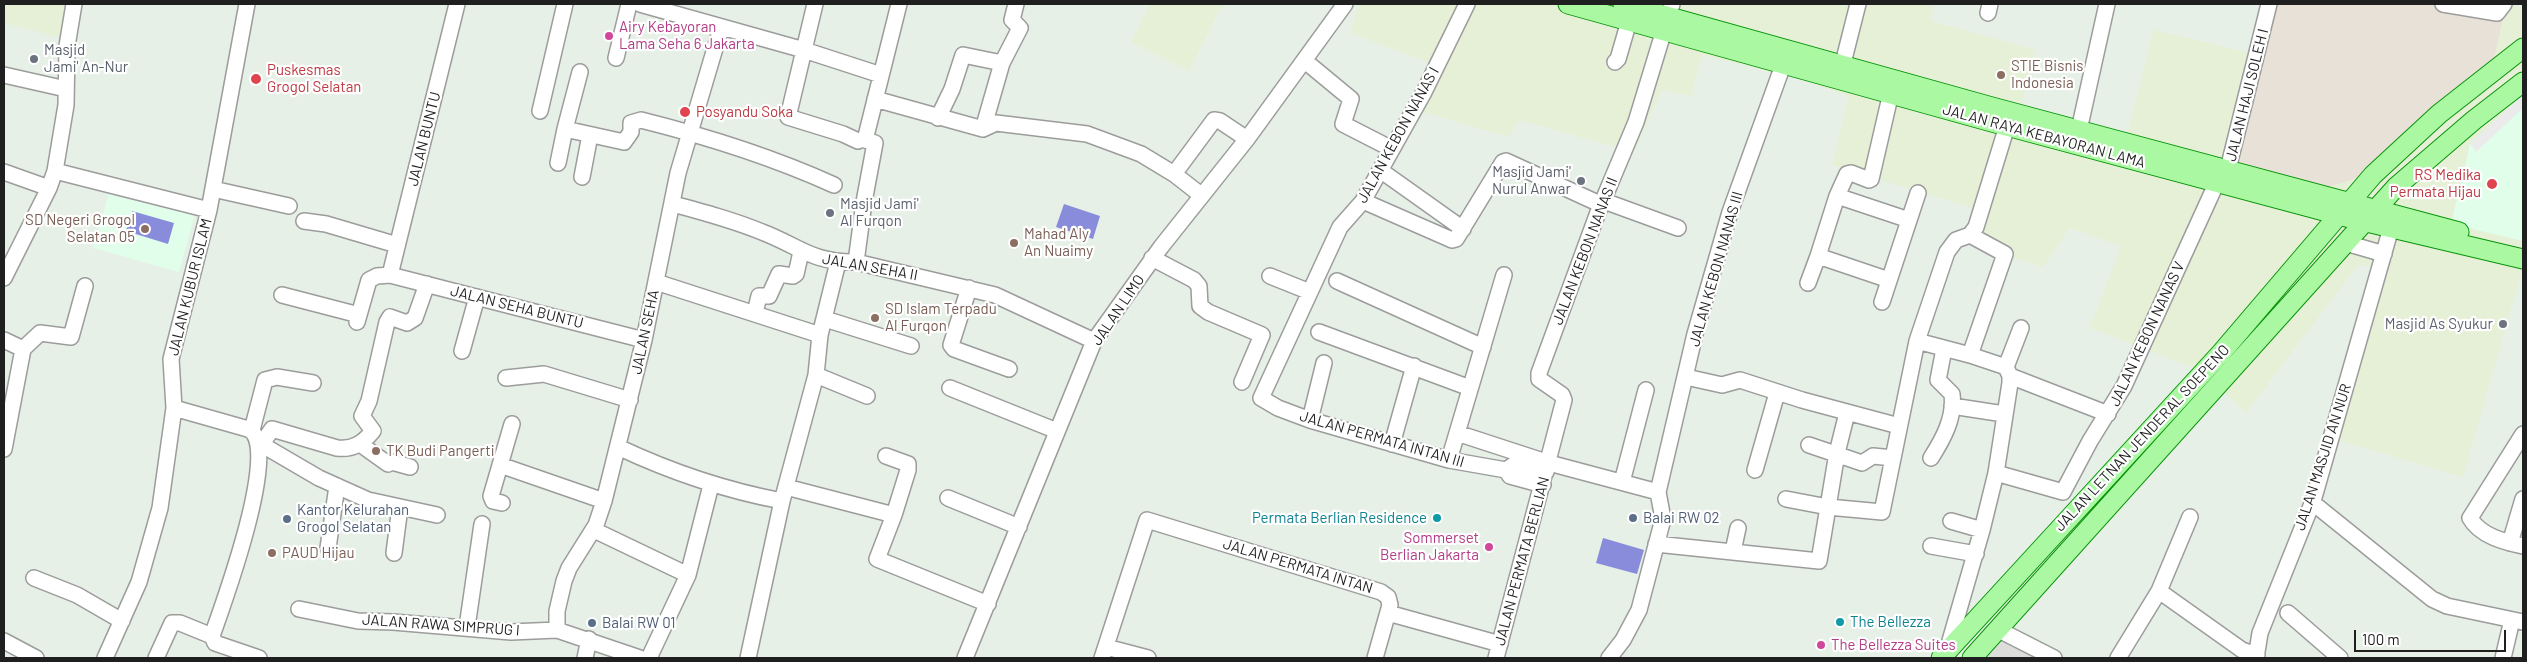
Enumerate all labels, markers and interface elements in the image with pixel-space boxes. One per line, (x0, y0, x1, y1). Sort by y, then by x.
place label: Airy Kebayoran Lama Seha 6 Jakarta (619, 18, 755, 53)
street label: JALAN HAJI SOLEH I (2222, 27, 2272, 163)
marker: Airy Kebayoran Lama Seha 6 Jakarta (603, 30, 615, 42)
place label: Masjid Jami' An-Nur (44, 41, 128, 76)
marker: Masjid Jami' An-Nur (28, 53, 40, 65)
place label: STIE Bisnis Indonesia (2011, 57, 2084, 92)
place label: Puskesmas Grogol Selatan (267, 61, 361, 96)
street label: JALAN KEBON NANAS I (1353, 64, 1443, 206)
marker: STIE Bisnis Indonesia (1995, 69, 2007, 81)
marker: Puskesmas Grogol Selatan (249, 72, 263, 86)
street label: JALAN BUNTU (404, 90, 444, 188)
street label: JALAN RAYA KEBAYORAN LAMA (1941, 100, 2147, 172)
place label: Posyandu Soka (696, 103, 793, 121)
marker: Posyandu Soka (678, 105, 692, 119)
place label: Masjid Jami' Nurul Anwar (1492, 163, 1571, 198)
place label: RS Medika Permata Hijau (2390, 166, 2481, 201)
street label: JALAN KEBON NANAS II (1549, 175, 1621, 327)
marker: Masjid Jami' Nurul Anwar (1575, 175, 1587, 187)
marker: RS Medika Permata Hijau (2485, 177, 2499, 191)
street label: JALAN KEBON NANAS III (1685, 189, 1747, 349)
place label: Masjid Jami' Al Furqon (840, 195, 919, 230)
marker: Masjid Jami' Al Furqon (824, 207, 836, 219)
place label: SD Negeri Grogol Selatan 05 (25, 211, 135, 246)
street label: JALAN KUBUR ISLAM (164, 216, 216, 358)
marker: SD Negeri Grogol Selatan 05 (139, 223, 151, 235)
place label: Mahad Aly An Nuaimy (1024, 225, 1093, 260)
marker: Mahad Aly An Nuaimy (1008, 237, 1020, 249)
street label: JALAN SEHA II (821, 250, 919, 284)
street label: JALAN KEBON NANAS V (2106, 259, 2188, 409)
street label: JALAN LIMO (1088, 271, 1148, 349)
street label: JALAN SEHA BUNTU (449, 282, 585, 332)
street label: JALAN SEHA (627, 288, 663, 376)
place label: SD Islam Terpadu Al Furqon (885, 300, 997, 335)
marker: SD Islam Terpadu Al Furqon (869, 312, 881, 324)
place label: Masjid As Syukur (2385, 315, 2493, 333)
marker: Masjid As Syukur (2497, 318, 2509, 330)
street label: JALAN LETNAN JENDERAL SOEPENO (2051, 341, 2233, 535)
street label: JALAN MASJID AN NUR (2291, 381, 2355, 533)
street label: JALAN PERMATA INTAN III (1298, 407, 1466, 471)
place label: TK Budi Pangerti (386, 442, 495, 460)
marker: TK Budi Pangerti (370, 445, 382, 457)
street label: JALAN PERMATA BERLIAN (1491, 475, 1553, 647)
place label: Kantor Kelurahan Grogol Selatan (297, 501, 409, 536)
place label: Permata Berlian Residence (1252, 509, 1427, 527)
place label: Balai RW 02 (1643, 509, 1720, 527)
marker: Permata Berlian Residence (1431, 512, 1443, 524)
marker: Balai RW 02 (1627, 512, 1639, 524)
marker: Kantor Kelurahan Grogol Selatan (281, 513, 293, 525)
place label: Sommerset Berlian Jakarta (1380, 529, 1479, 564)
street label: JALAN PERMATA INTAN (1221, 535, 1375, 597)
marker: Sommerset Berlian Jakarta (1483, 541, 1495, 553)
place label: PAUD Hijau (282, 544, 355, 562)
marker: PAUD Hijau (266, 547, 278, 559)
street label: JALAN RAWA SIMPRUG I (362, 611, 520, 639)
place label: The Bellezza (1850, 613, 1931, 631)
place label: Balai RW 01 (602, 614, 675, 632)
marker: The Bellezza (1834, 616, 1846, 628)
marker: Balai RW 01 (586, 617, 598, 629)
scale bar (2357, 620, 2510, 652)
text: 100 m (2362, 630, 2400, 648)
place label: The Bellezza Suites (1831, 636, 1956, 654)
marker: The Bellezza Suites (1815, 639, 1827, 651)

